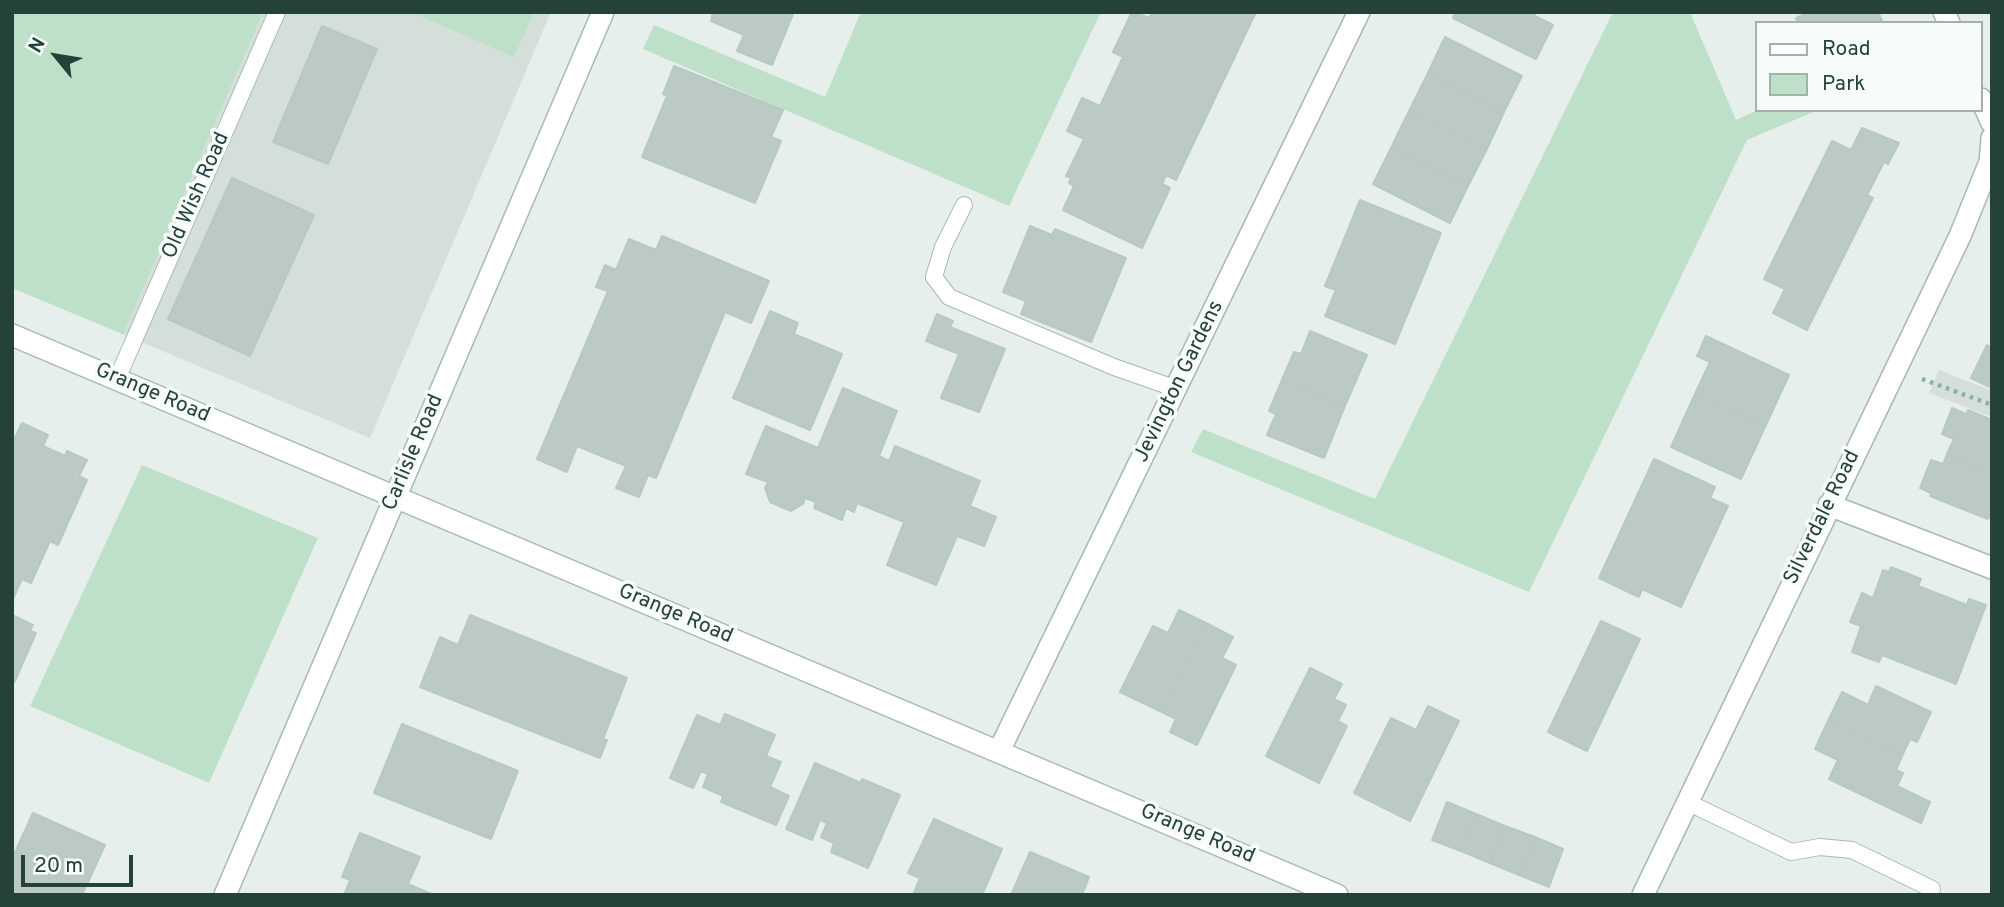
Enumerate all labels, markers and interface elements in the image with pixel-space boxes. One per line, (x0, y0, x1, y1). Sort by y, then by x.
north arrow (21, 21, 91, 91)
legend (1756, 21, 1983, 112)
text: N (24, 34, 52, 57)
text: Road (1822, 36, 1871, 63)
text: Park (1822, 71, 1865, 98)
street label: Old Wish Road (158, 129, 236, 263)
street label: Jevington Gardens (1130, 297, 1230, 467)
street label: Grange Road (91, 359, 213, 429)
street label: Carlisle Road (378, 391, 450, 515)
street label: Silverdale Road (1780, 447, 1866, 589)
street label: Grange Road (614, 580, 736, 650)
street label: Grange Road (1136, 800, 1258, 870)
scale bar (24, 841, 136, 885)
text: 20 m (34, 853, 83, 880)

